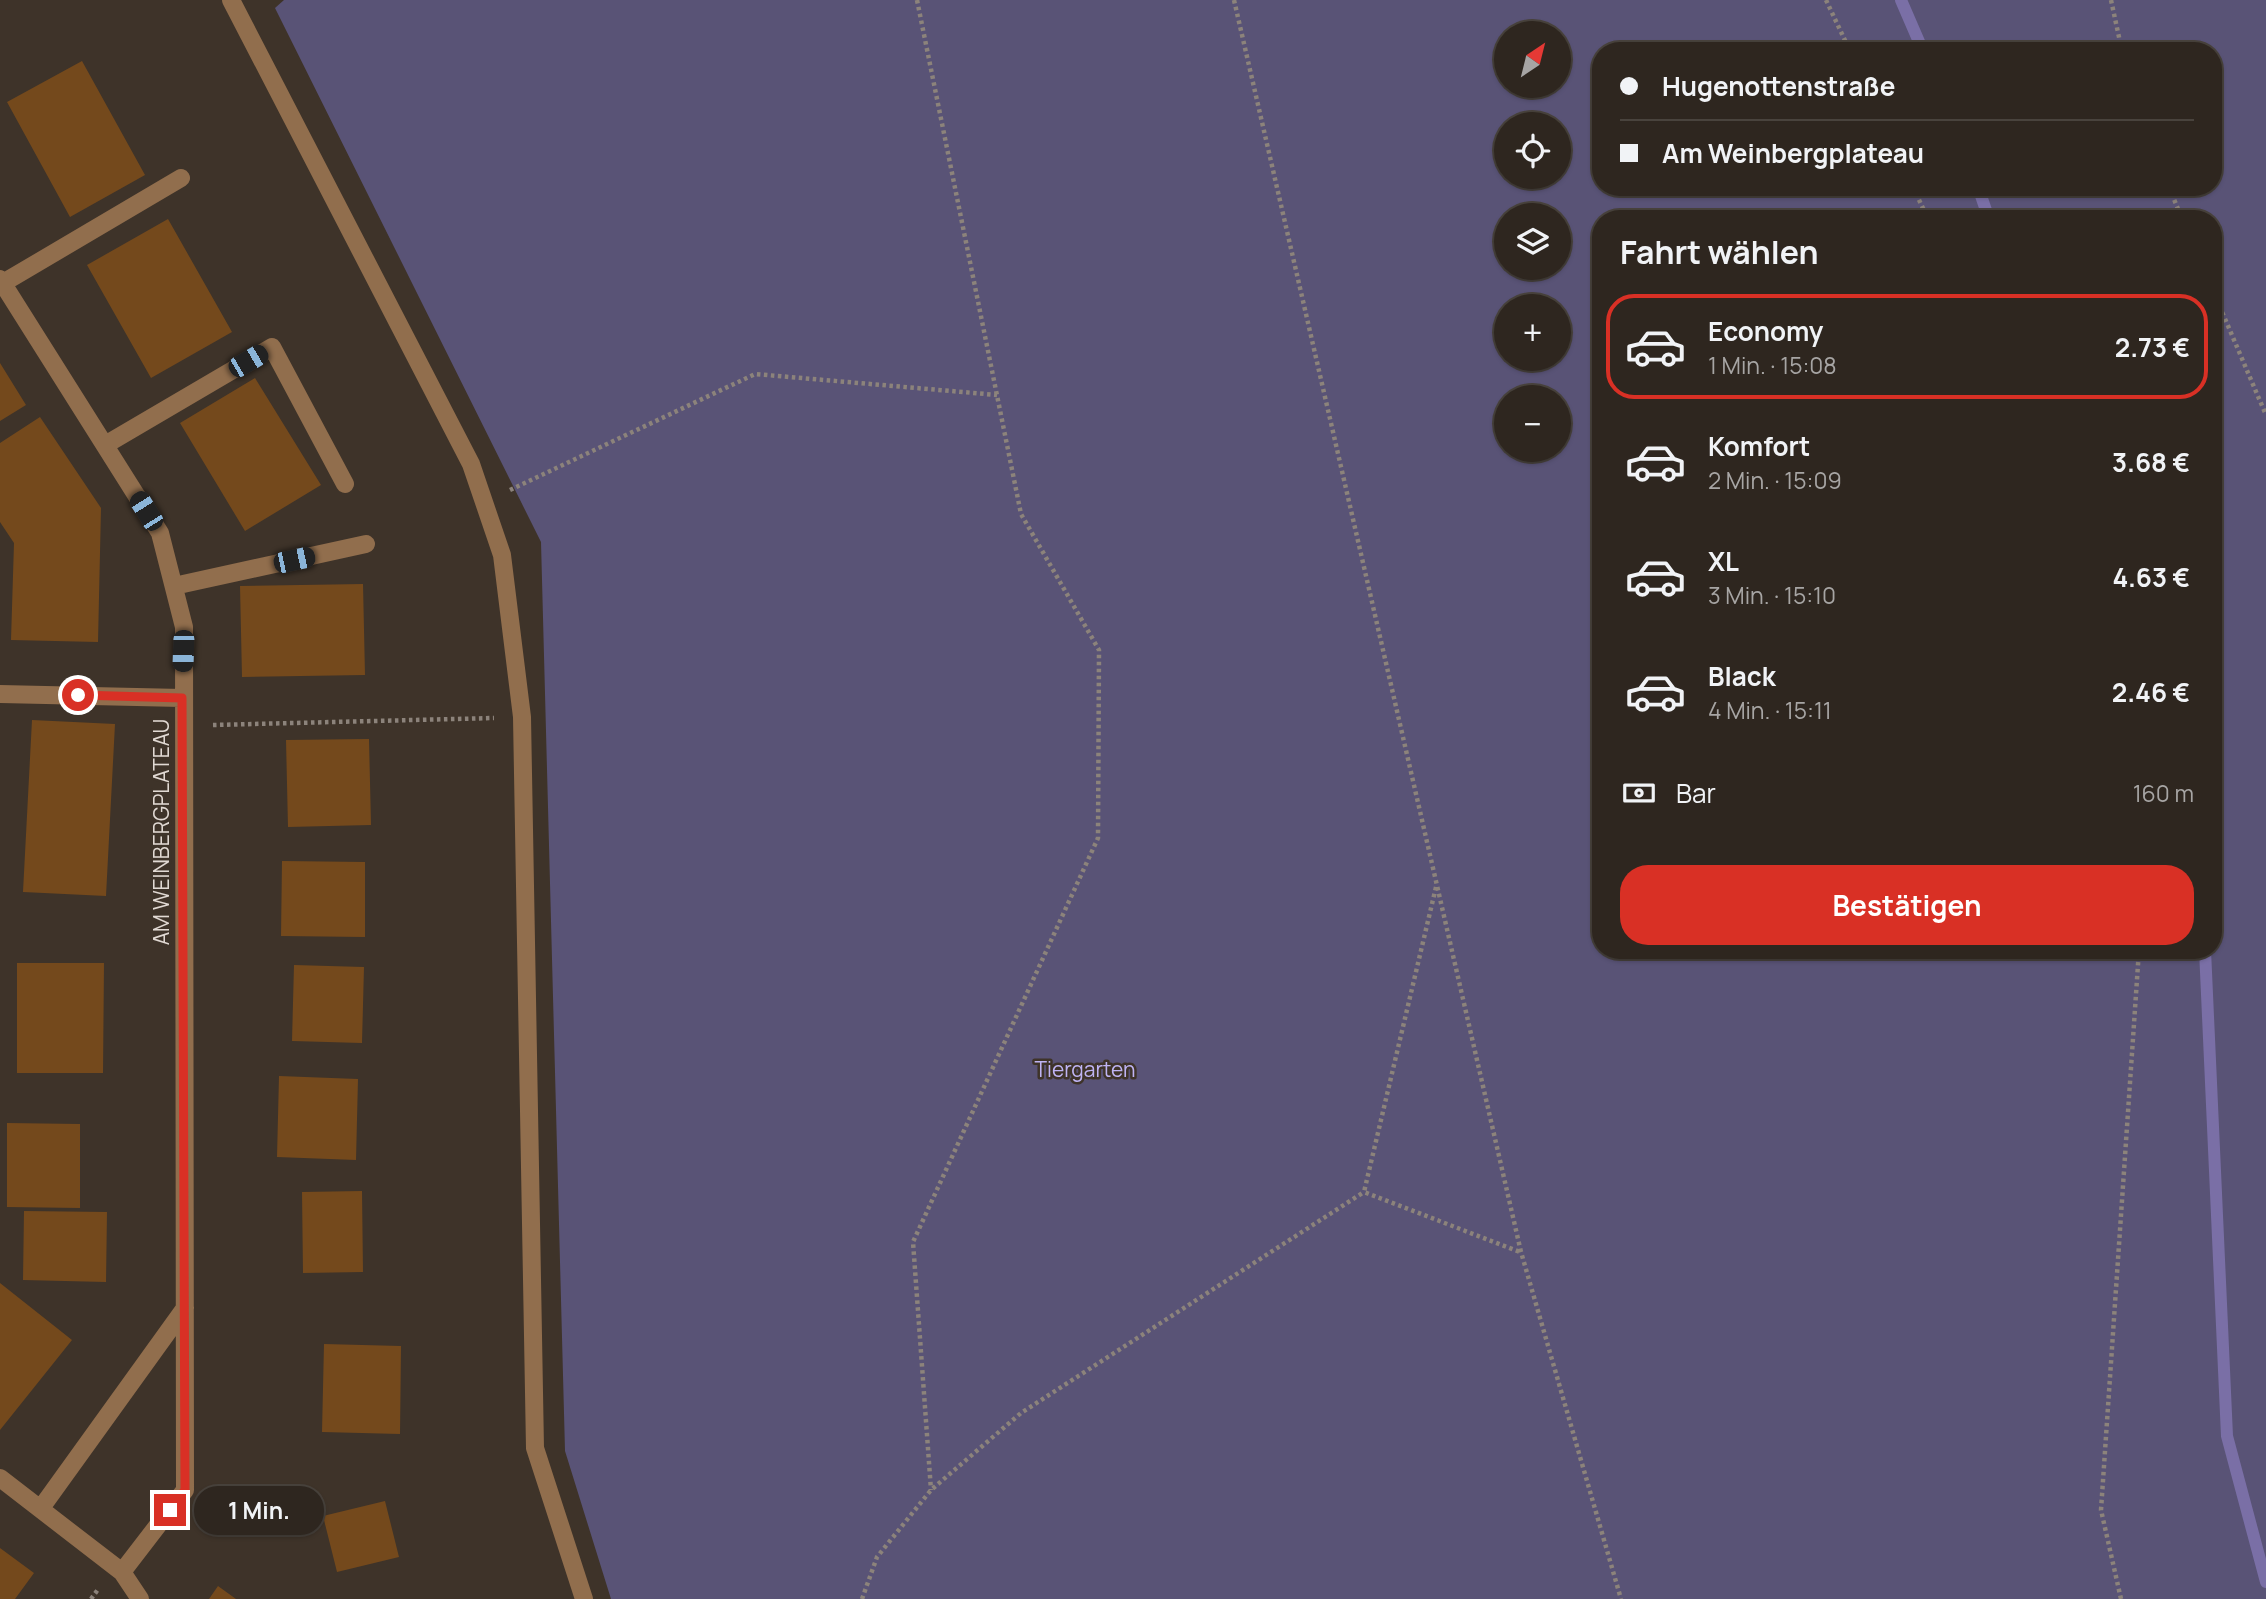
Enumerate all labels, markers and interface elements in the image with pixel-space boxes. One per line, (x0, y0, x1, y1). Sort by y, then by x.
north arrow (1494, 21, 1572, 98)
map controls (1494, 21, 1571, 462)
text: Hugenottenstraße (1662, 68, 1895, 104)
button: locate (1494, 112, 1571, 189)
text: Am Weinbergplateau (1662, 135, 1924, 171)
button: layers (1494, 203, 1571, 280)
text: Fahrt wählen (1620, 230, 1819, 274)
button: + (1494, 294, 1571, 371)
text: Economy (1708, 313, 1823, 349)
icon: car (1624, 315, 1687, 378)
text: 2.73 € (2115, 329, 2190, 365)
car (225, 341, 272, 381)
text: 1 Min. · 15:08 (1708, 349, 1837, 381)
button: − (1494, 385, 1571, 462)
text: Komfort (1708, 428, 1810, 464)
icon: car (1624, 430, 1687, 493)
text: 3.68 € (2112, 444, 2190, 480)
text: 2 Min. · 15:09 (1708, 464, 1842, 496)
car (126, 488, 167, 534)
text: XL (1708, 543, 1739, 579)
car (272, 545, 317, 575)
icon: car (1624, 545, 1687, 608)
text: 4.63 € (2113, 559, 2190, 595)
text: 3 Min. · 15:10 (1708, 579, 1836, 611)
car (172, 630, 195, 672)
text: Black (1708, 658, 1776, 694)
icon: car (1624, 660, 1687, 723)
text: 2.46 € (2112, 674, 2190, 710)
route start (62, 679, 94, 711)
text: 4 Min. · 15:11 (1708, 694, 1832, 726)
street label: AM WEINBERGPLATEAU (147, 719, 175, 945)
icon: cash (1620, 774, 1658, 812)
text: Bar (1676, 775, 1716, 811)
text: 160 m (2133, 777, 2194, 809)
button: Bestätigen (1620, 865, 2194, 945)
park label: Tiergarten (1035, 1055, 1135, 1083)
callout: 1 Min. (194, 1486, 324, 1534)
route end (154, 1494, 186, 1526)
text: 1 Min. (228, 1494, 290, 1526)

